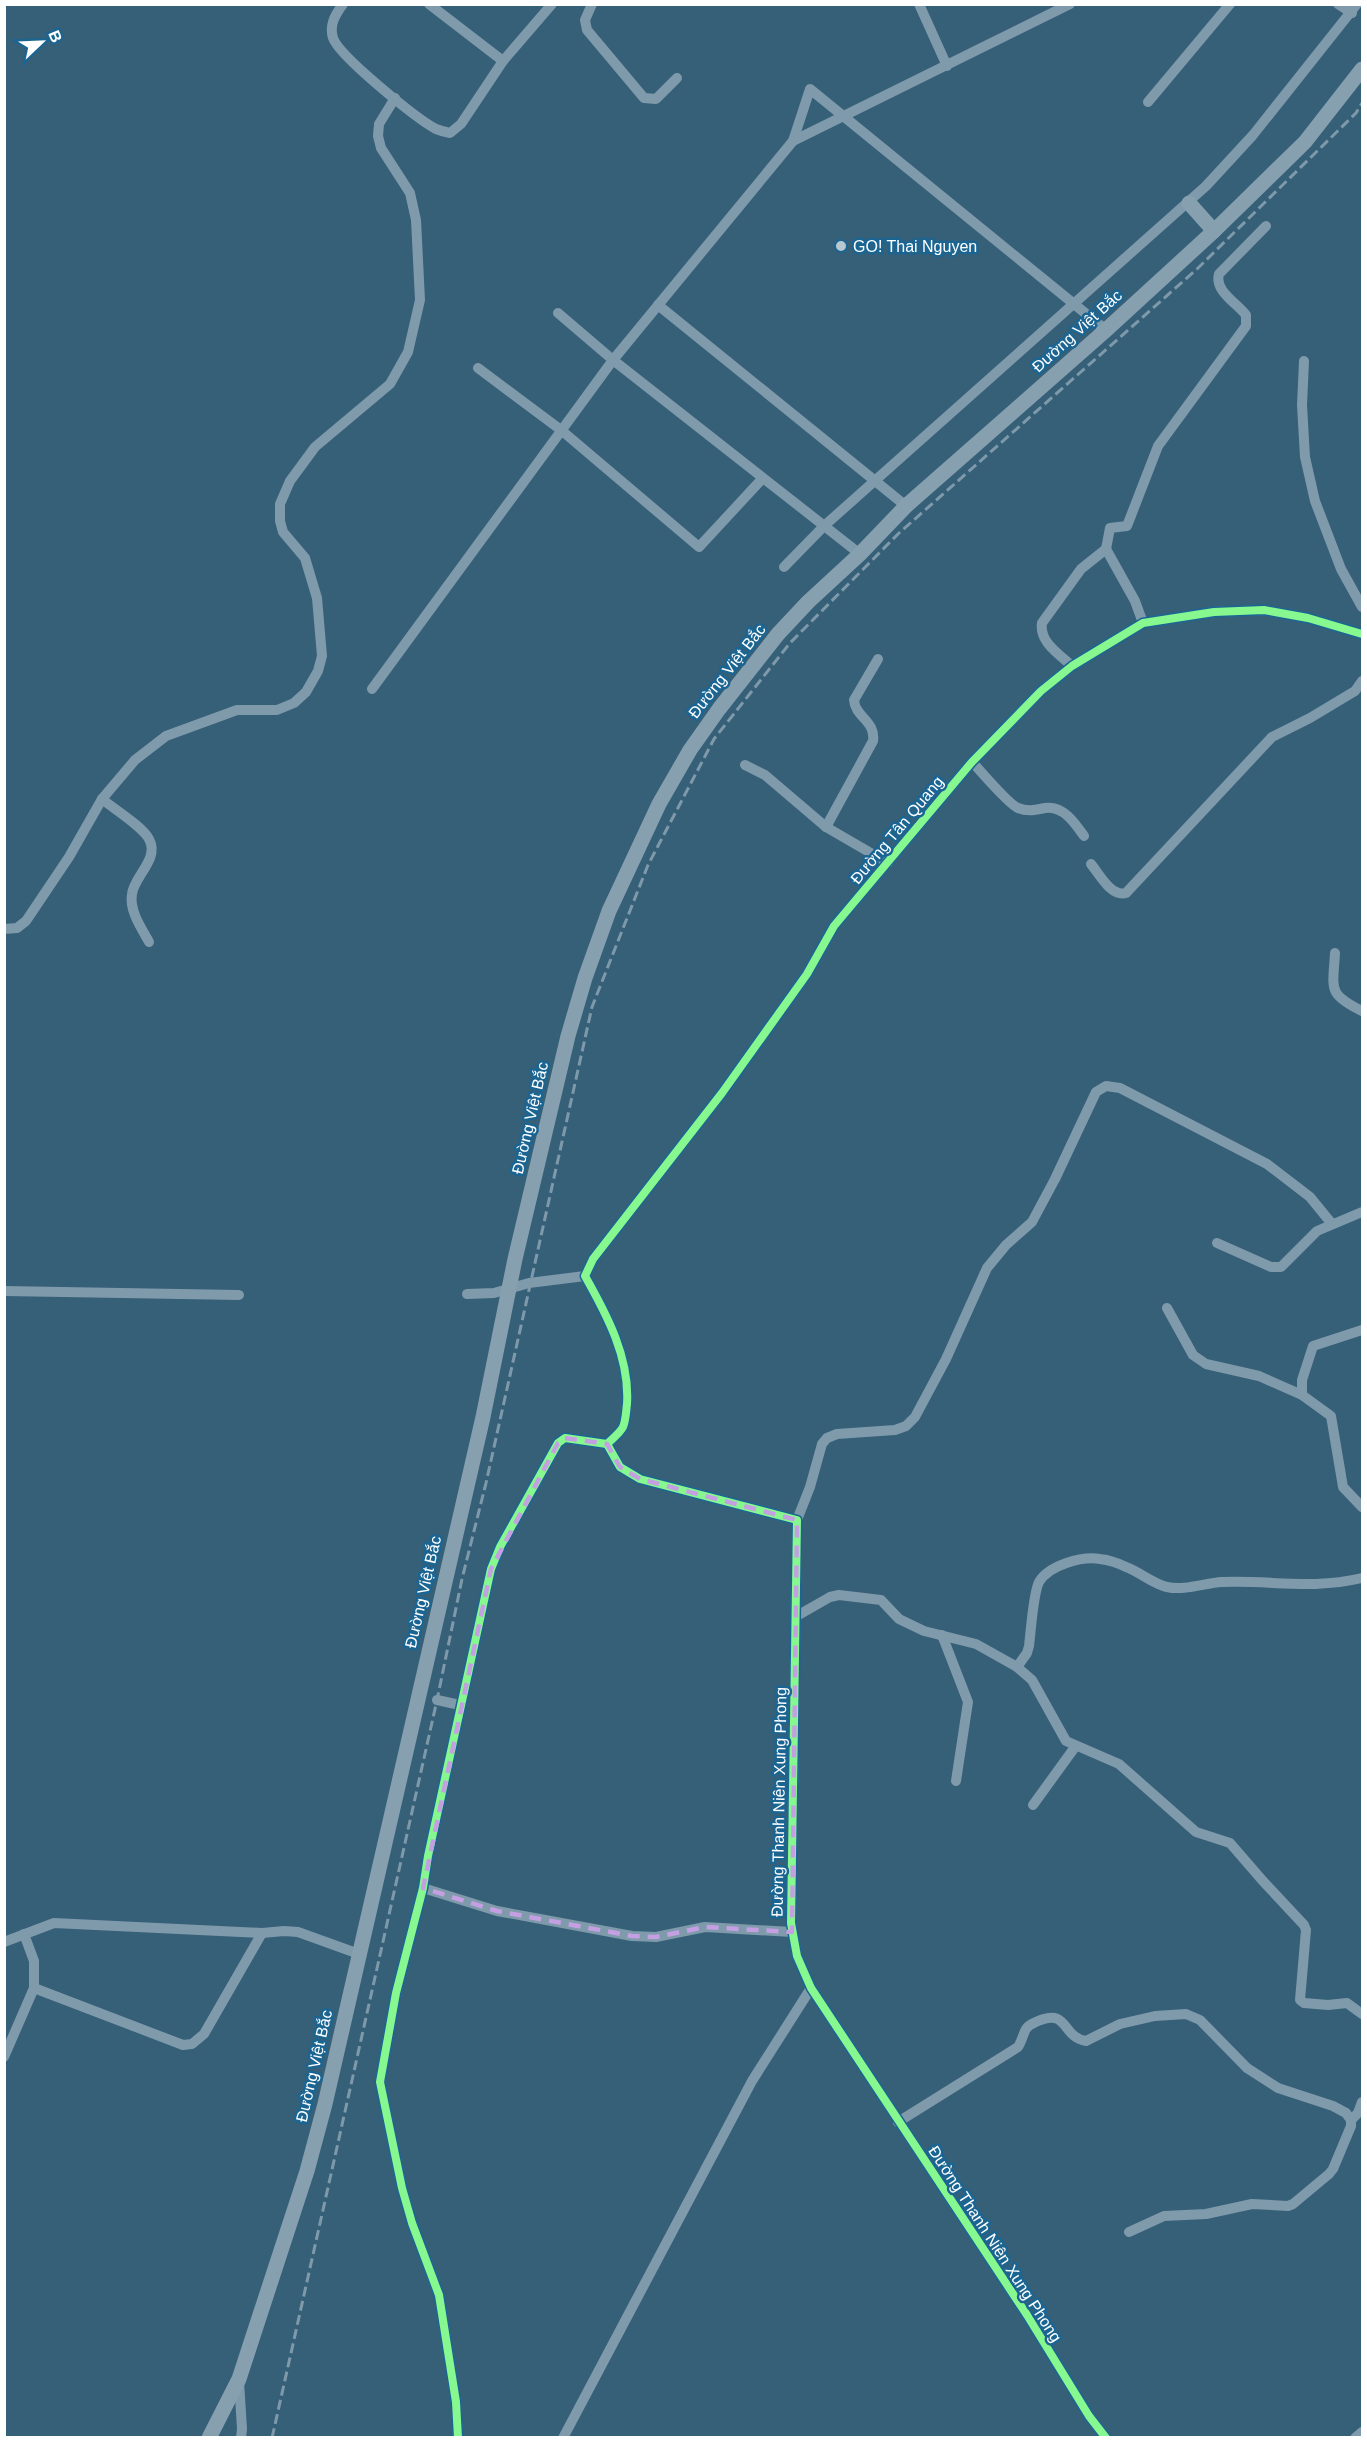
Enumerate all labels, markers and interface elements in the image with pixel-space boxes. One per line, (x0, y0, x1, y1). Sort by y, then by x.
north arrow (12, 12, 72, 72)
text: B (45, 28, 65, 45)
place label: GO! Thai Nguyen (853, 238, 977, 255)
marker: GO! Thai Nguyen (834, 239, 848, 253)
street label: Đường Việt Bắc (1028, 286, 1125, 376)
street label: Đường Việt Bắc (684, 620, 769, 721)
street label: Đường Tân Quang (847, 773, 947, 887)
street label: Đường Việt Bắc (508, 1060, 551, 1176)
street label: Đường Việt Bắc (401, 1534, 444, 1650)
street label: Đường Thanh Niên Xung Phong (768, 1687, 790, 1917)
street label: Đường Việt Bắc (292, 2008, 335, 2124)
street label: Đường Thanh Niên Xung Phong (925, 2143, 1065, 2345)

